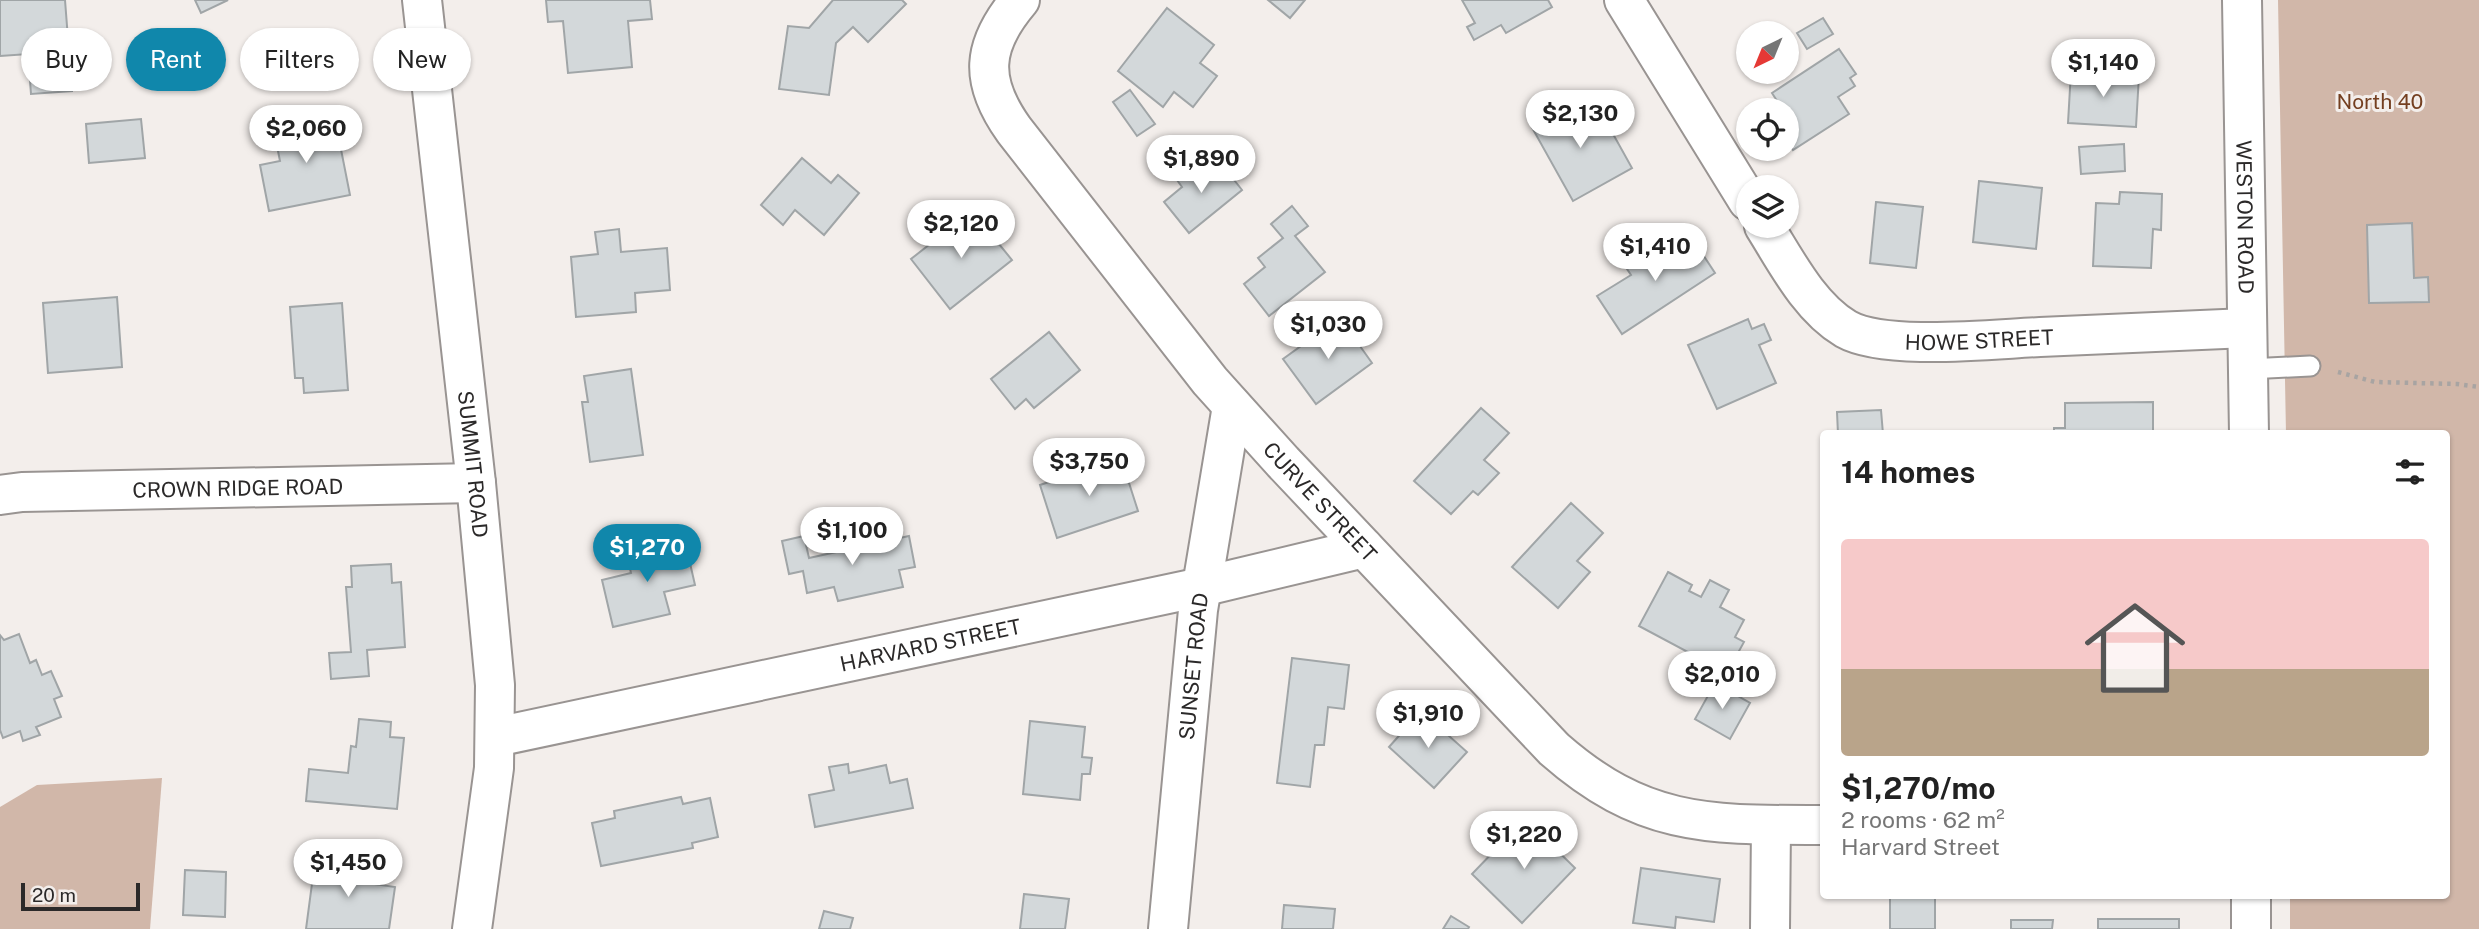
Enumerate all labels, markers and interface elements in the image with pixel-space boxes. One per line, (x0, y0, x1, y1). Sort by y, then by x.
north arrow (1736, 21, 1799, 84)
map controls (1736, 21, 1799, 238)
chip: Buy (21, 28, 112, 91)
chip: Rent (126, 28, 226, 91)
chip: Filters (240, 28, 359, 91)
chip: New (373, 28, 471, 91)
pin: $1,140 (2046, 40, 2160, 99)
text: $1,140 (2067, 48, 2139, 75)
park label: North 40 (2337, 89, 2423, 114)
pin: $2,130 (1523, 90, 1637, 150)
button: locate (1736, 98, 1799, 161)
text: $2,130 (1542, 99, 1618, 126)
pin: $2,060 (249, 106, 363, 165)
text: $2,060 (265, 114, 347, 141)
pin: $1,890 (1144, 136, 1258, 195)
street label: WESTON ROAD (2232, 140, 2259, 294)
text: $1,890 (1162, 144, 1240, 171)
button: layers (1736, 175, 1799, 238)
pin: $2,120 (904, 201, 1018, 260)
text: $2,120 (923, 209, 999, 236)
pin: $1,410 (1598, 224, 1712, 283)
text: $1,410 (1619, 232, 1691, 259)
pin: $1,030 (1271, 302, 1385, 361)
text: $1,030 (1290, 310, 1366, 337)
street label: HOWE STREET (1904, 324, 2054, 355)
street label: SUMMIT ROAD (453, 389, 494, 539)
street label: CURVE STREET (1258, 437, 1382, 566)
pin: $3,750 (1032, 438, 1146, 498)
text: $3,750 (1049, 447, 1129, 474)
icon: filters (2391, 453, 2429, 491)
text: 14 homes (1841, 454, 1975, 490)
street label: CROWN RIDGE ROAD (132, 473, 343, 502)
pin: $1,100 (795, 508, 909, 567)
text: $1,100 (816, 516, 888, 543)
pin: $1,270 (590, 524, 704, 584)
text: $1,270 (609, 533, 685, 560)
icon: home (2072, 585, 2198, 711)
street label: SUNSET ROAD (1173, 591, 1213, 741)
street label: HARVARD STREET (837, 613, 1023, 676)
pin: $2,010 (1665, 652, 1779, 711)
text: $2,010 (1684, 660, 1760, 687)
pin: $1,910 (1371, 690, 1485, 750)
text: $1,910 (1392, 699, 1464, 726)
text: $1,270/mo (1841, 770, 1996, 806)
text: 2 rooms · 62 m² (1841, 806, 2005, 833)
pin: $1,220 (1467, 812, 1581, 871)
text: $1,220 (1486, 820, 1562, 847)
text: Harvard Street (1841, 833, 2000, 860)
pin: $1,450 (291, 839, 405, 899)
text: $1,450 (310, 848, 386, 875)
scale bar (21, 880, 140, 912)
text: 20 m (32, 884, 76, 906)

